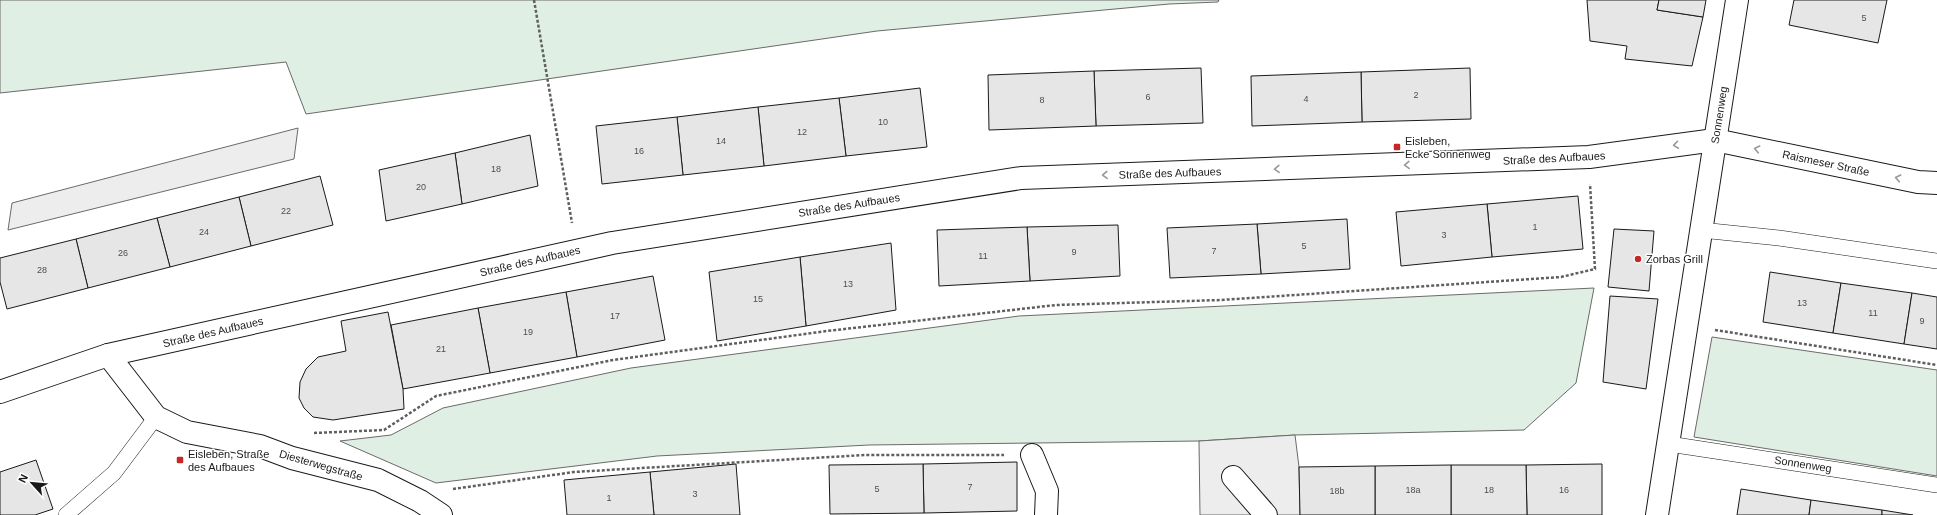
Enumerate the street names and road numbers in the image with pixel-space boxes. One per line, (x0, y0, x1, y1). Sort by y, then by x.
street label: Sonnenweg (1709, 85, 1729, 145)
street label: Raismeser Straße (1781, 148, 1871, 178)
street label: Straße des Aufbaues (1502, 149, 1606, 167)
street label: Straße des Aufbaues (1118, 165, 1222, 181)
street label: Straße des Aufbaues (797, 191, 901, 219)
street label: Straße des Aufbaues (479, 243, 582, 278)
street label: Straße des Aufbaues (162, 314, 265, 349)
street label: Diesterwegstraße (278, 447, 364, 483)
street label: Sonnenweg (1773, 454, 1833, 474)

